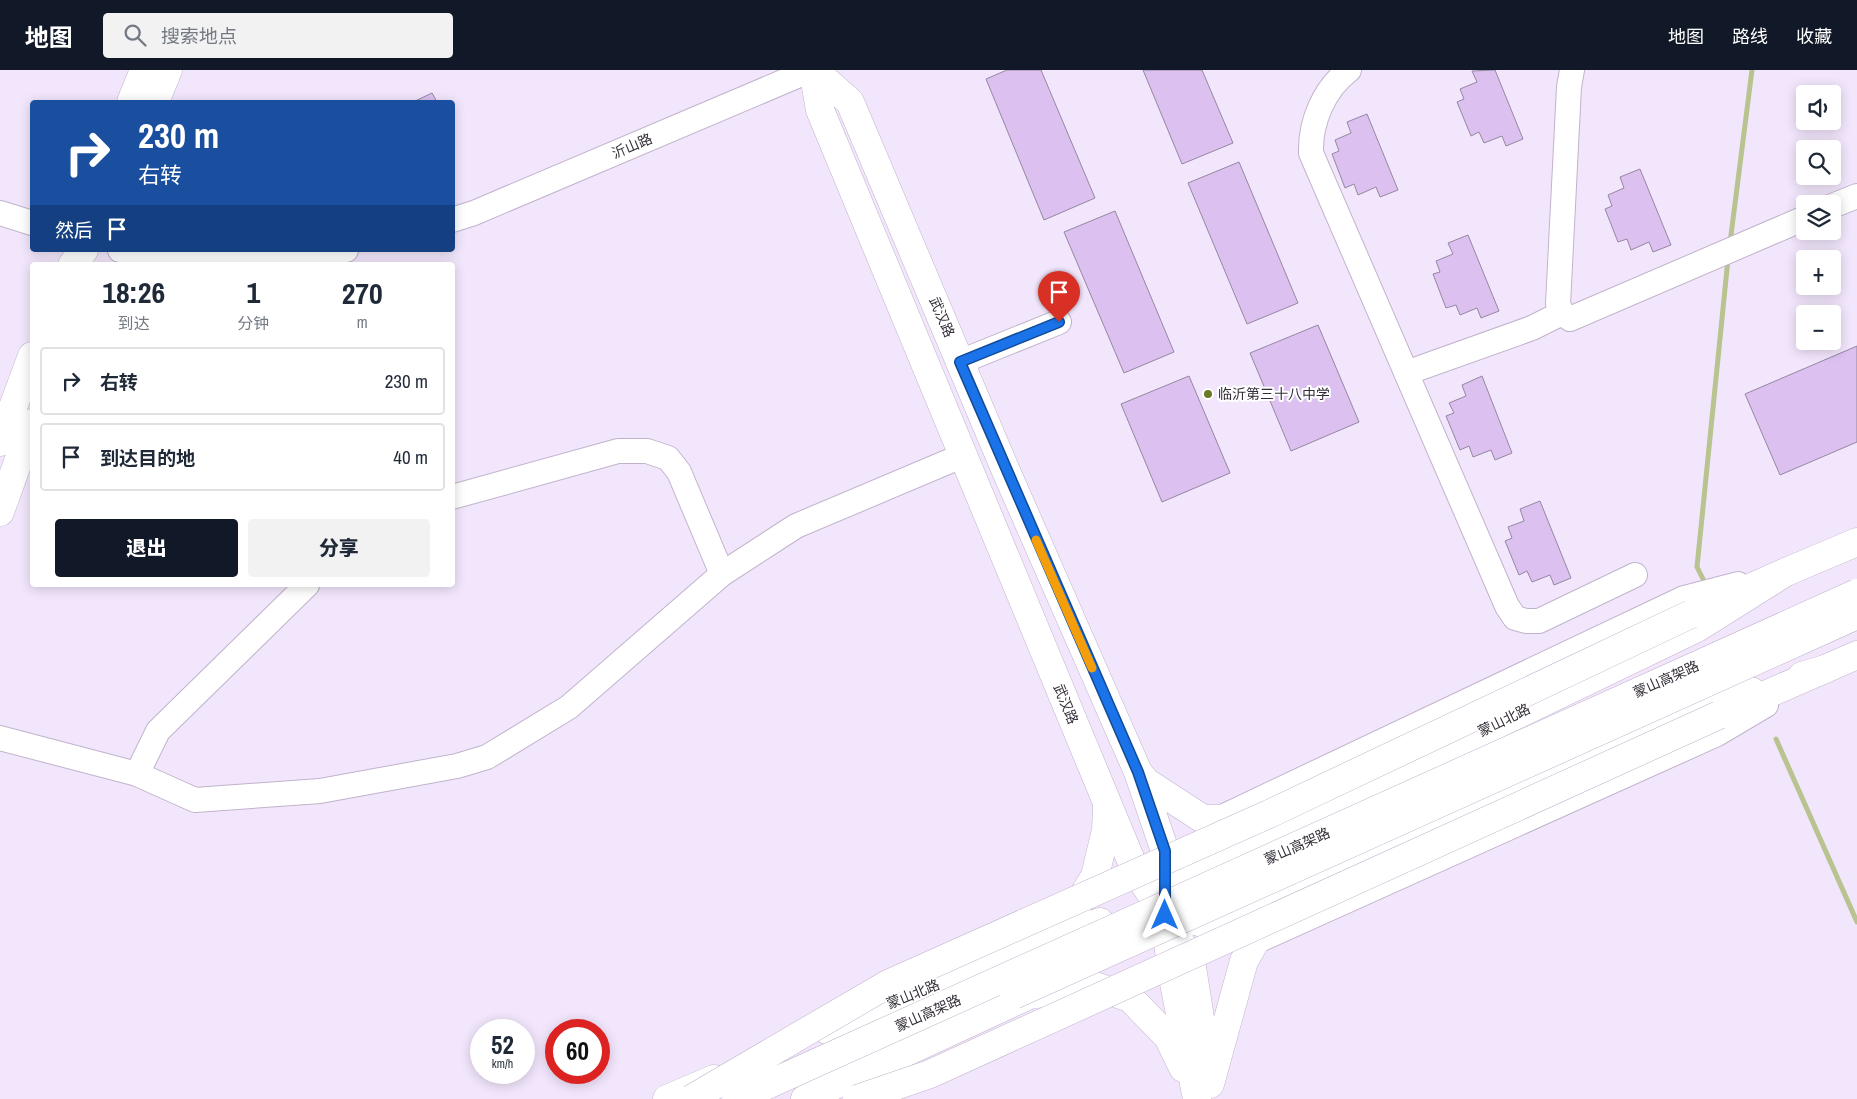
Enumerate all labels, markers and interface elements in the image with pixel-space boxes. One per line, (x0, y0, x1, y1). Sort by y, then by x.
search box (103, 13, 453, 58)
text: 地图 (25, 21, 73, 53)
icon: search (121, 21, 149, 49)
text: 搜索地点 (161, 23, 237, 49)
text: 地图 (1668, 24, 1704, 49)
text: 路线 (1732, 24, 1768, 49)
text: 收藏 (1796, 24, 1832, 49)
map controls (1796, 85, 1841, 350)
button: sound (1796, 85, 1841, 130)
text: 230 m (138, 112, 219, 159)
icon: right (55, 120, 120, 185)
street label: 沂山路 (609, 130, 655, 162)
button: search (1796, 140, 1841, 185)
text: 右转 (138, 160, 182, 190)
button: layers (1796, 195, 1841, 240)
icon: arrive (103, 215, 131, 243)
text: 然后 (55, 217, 93, 243)
button: + (1796, 250, 1841, 295)
pin (1038, 271, 1080, 322)
text: 18:26 (102, 272, 165, 312)
text: 1 (247, 272, 260, 312)
text: 270 (342, 273, 383, 313)
icon: arrive (1045, 278, 1073, 306)
street label: 武汉路 (926, 294, 958, 340)
button: − (1796, 305, 1841, 350)
text: m (357, 311, 368, 333)
text: 到达 (118, 312, 150, 334)
text: 分钟 (237, 312, 269, 334)
icon: right (57, 367, 85, 395)
text: 230 m (385, 368, 428, 394)
text: 右转 (100, 369, 138, 395)
place label: 临沂第三十八中学 (1218, 385, 1330, 403)
marker: 临沂第三十八中学 (1202, 388, 1214, 400)
icon: arrive (57, 443, 85, 471)
text: 40 m (393, 444, 428, 470)
text: 到达目的地 (100, 445, 195, 471)
button: 退出 (55, 519, 238, 577)
button: 分享 (248, 519, 430, 577)
street label: 蒙山高架路 (1630, 657, 1702, 701)
street label: 武汉路 (1050, 681, 1082, 727)
street label: 蒙山北路 (1475, 700, 1533, 740)
street label: 蒙山高架路 (1261, 824, 1333, 868)
position arrow (1138, 888, 1190, 940)
street label: 蒙山北路 (884, 975, 942, 1013)
street label: 蒙山高架路 (892, 991, 964, 1035)
speed limit sign: 60 (545, 1019, 610, 1084)
text: 52 (491, 1028, 514, 1062)
text: km/h (492, 1056, 513, 1072)

